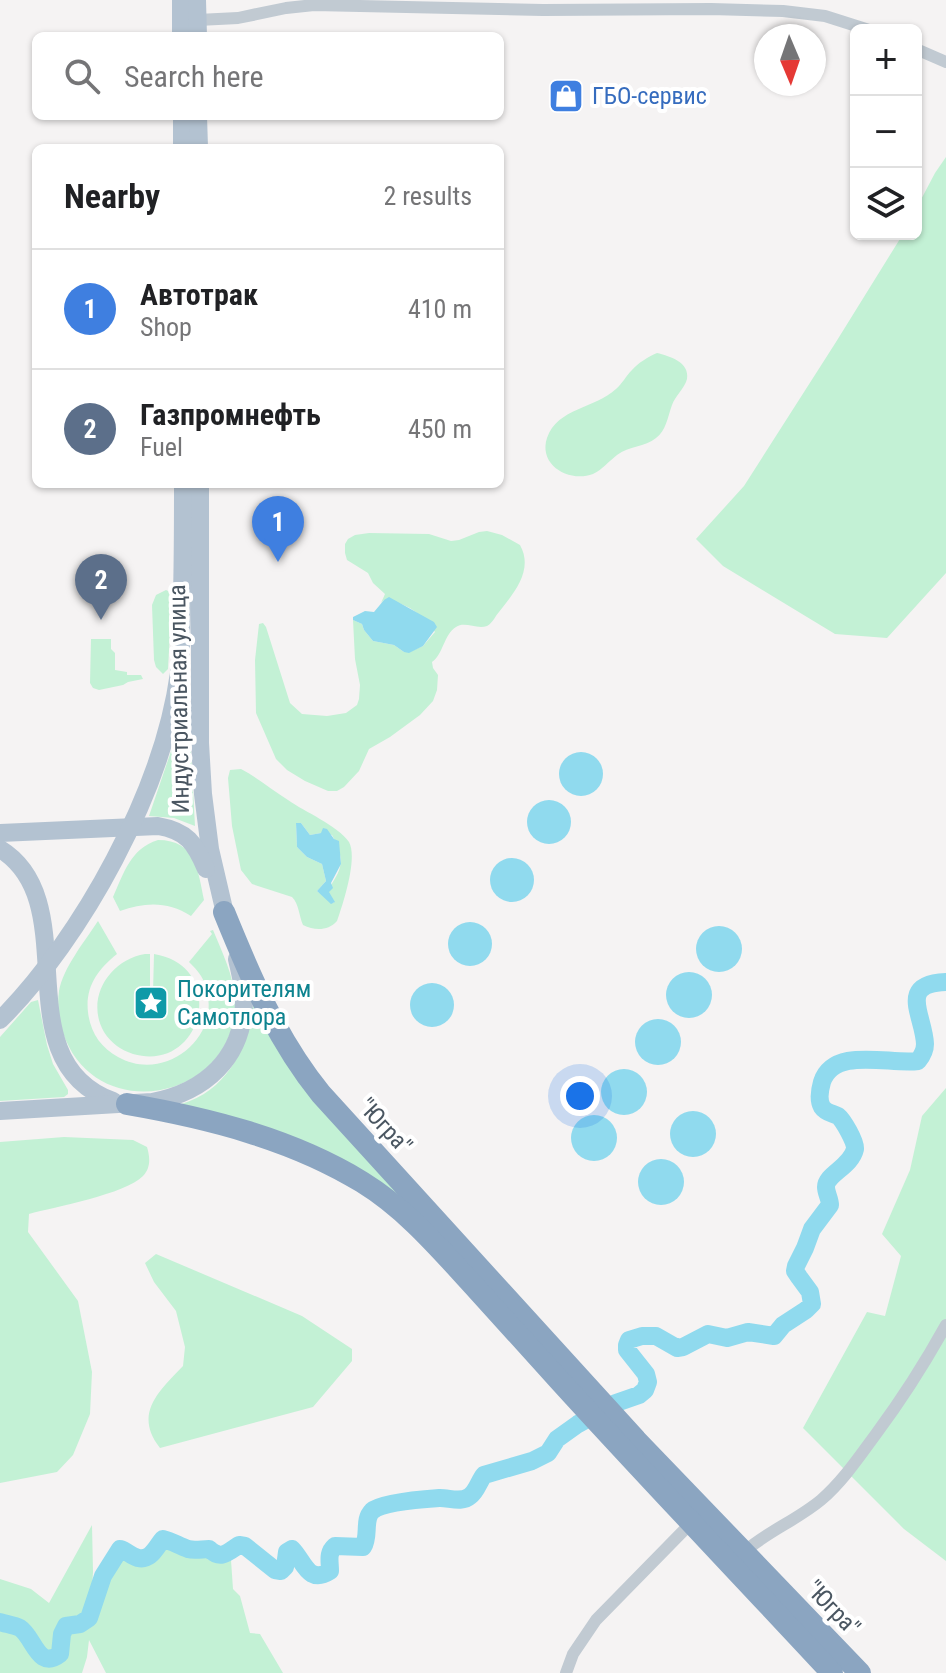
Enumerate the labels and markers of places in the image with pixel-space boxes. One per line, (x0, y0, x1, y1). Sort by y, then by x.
shop icon: ГБО-сервис (547, 77, 585, 115)
place label: ГБО-сервис (592, 82, 707, 110)
pin: 1 (252, 496, 304, 562)
pin: 2 (75, 554, 127, 620)
place label: Покорителям Самотлора (177, 975, 311, 1031)
place icon: Покорителям Самотлора (132, 984, 170, 1022)

